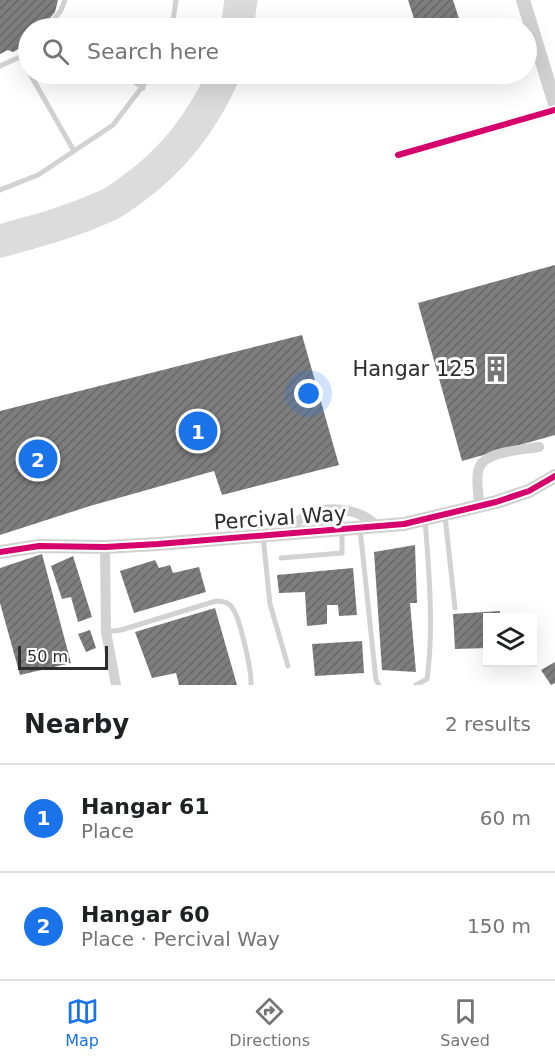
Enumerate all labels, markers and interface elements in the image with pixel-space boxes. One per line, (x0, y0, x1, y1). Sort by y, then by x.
search box (18, 18, 537, 84)
icon: search (39, 35, 72, 68)
text: Search here (87, 39, 219, 64)
building icon: Hangar 125 (481, 354, 511, 384)
place label: Hangar 125 (352, 357, 476, 381)
your location (294, 379, 323, 408)
pin: 1 (178, 408, 218, 454)
pin: 2 (18, 436, 57, 482)
street label: Percival Way (213, 501, 347, 535)
map controls (483, 613, 537, 667)
button: layers (483, 613, 537, 667)
scale bar (18, 643, 108, 670)
text: 50 m (27, 647, 68, 666)
text: Nearby (24, 709, 129, 739)
text: 2 results (445, 712, 531, 736)
text: Hangar 61 (81, 794, 210, 819)
text: 1 (37, 806, 50, 830)
text: 60 m (480, 806, 531, 830)
text: Place (81, 819, 134, 843)
text: Hangar 60 (81, 902, 210, 927)
text: 2 (37, 914, 50, 938)
text: 150 m (467, 914, 531, 938)
text: Place · Percival Way (81, 927, 280, 951)
tab: Map (65, 995, 99, 1050)
tab: Directions (229, 995, 310, 1050)
tab: Saved (440, 995, 490, 1050)

